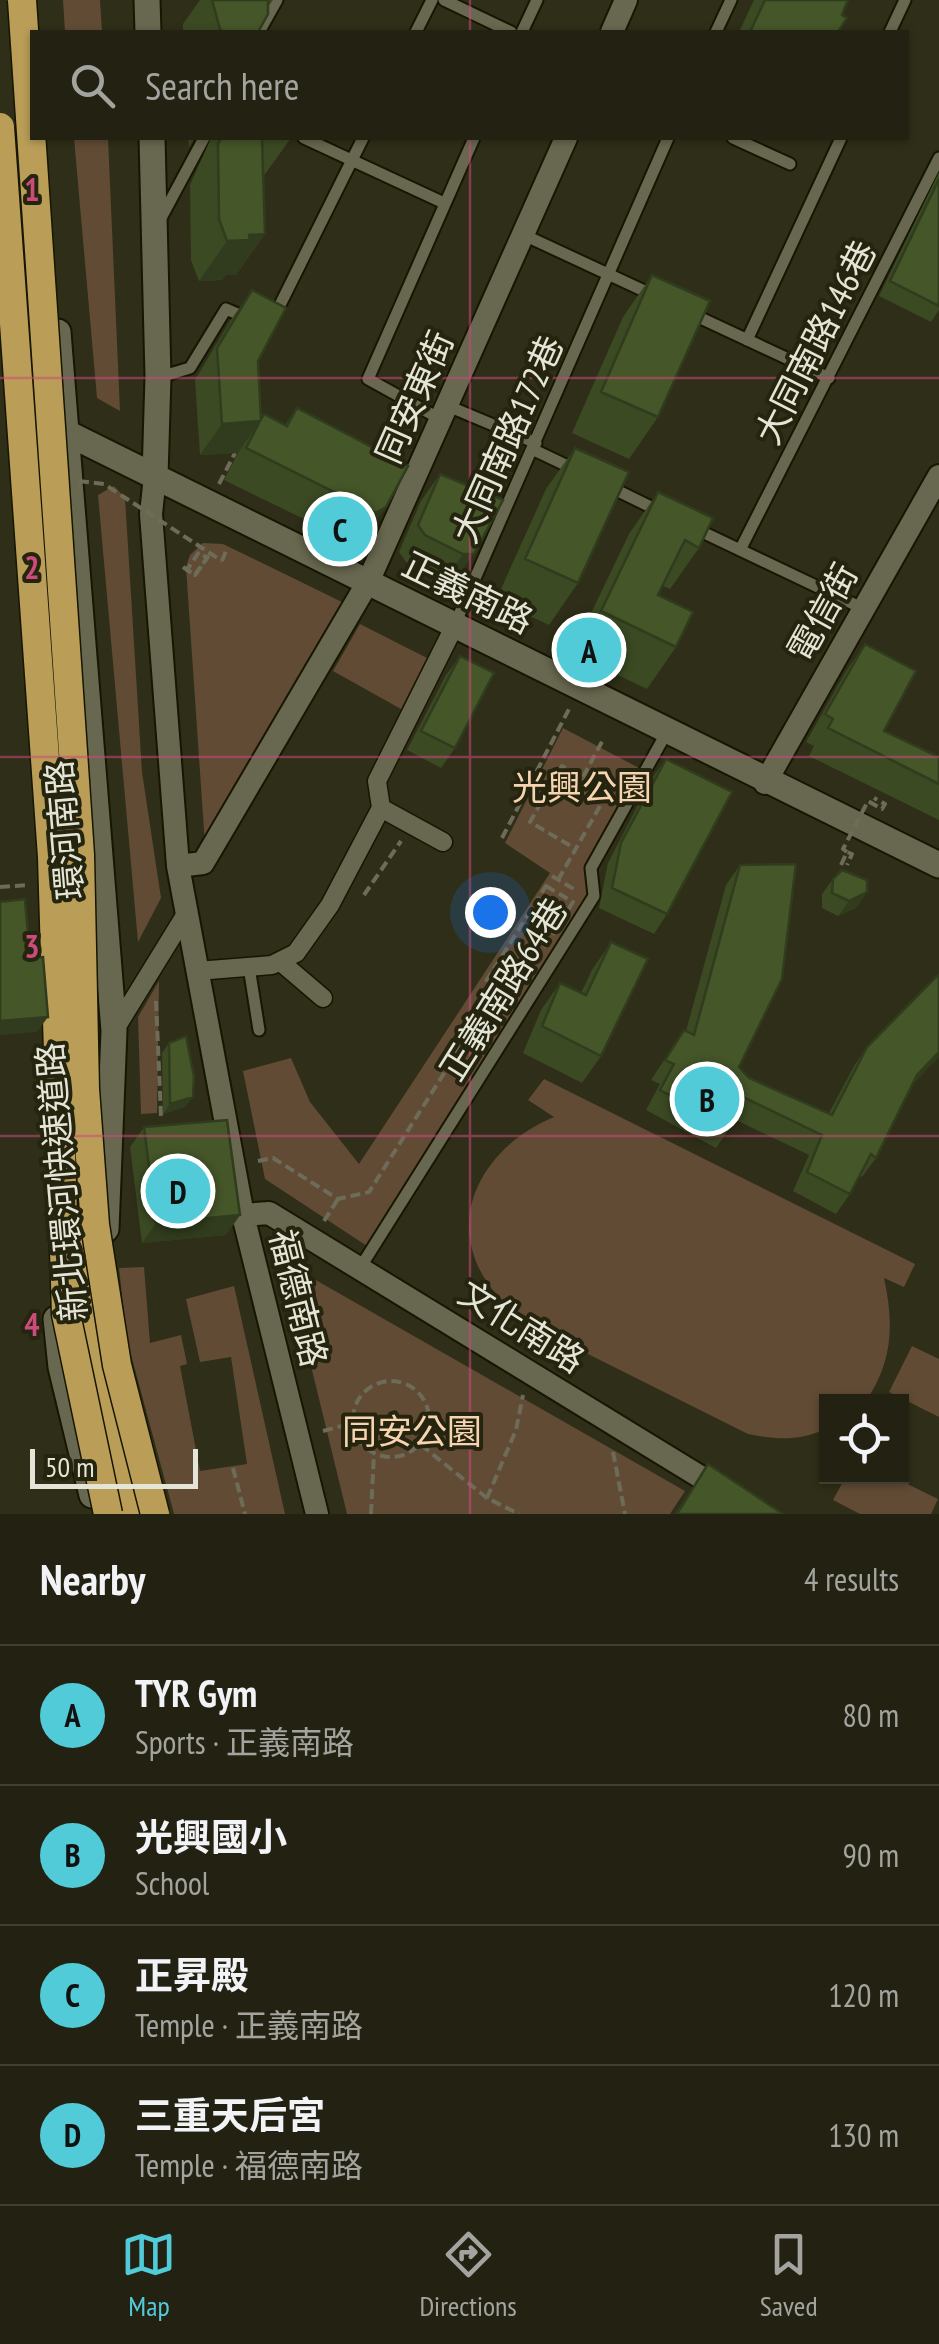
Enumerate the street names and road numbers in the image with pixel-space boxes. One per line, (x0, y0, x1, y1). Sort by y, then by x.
street label: 大同南路146巷 (744, 233, 886, 451)
street label: 同安東街 (365, 324, 463, 470)
street label: 大同南路172巷 (441, 328, 573, 550)
street label: 正義南路 (395, 541, 541, 643)
street label: 電信街 (776, 555, 868, 669)
street label: 環河南路 (35, 758, 93, 902)
street label: 正義南路64巷 (429, 889, 577, 1089)
street label: 新北環河快速道路 (26, 1041, 96, 1323)
street label: 福德南路 (260, 1225, 338, 1371)
street label: 文化南路 (450, 1269, 594, 1383)

